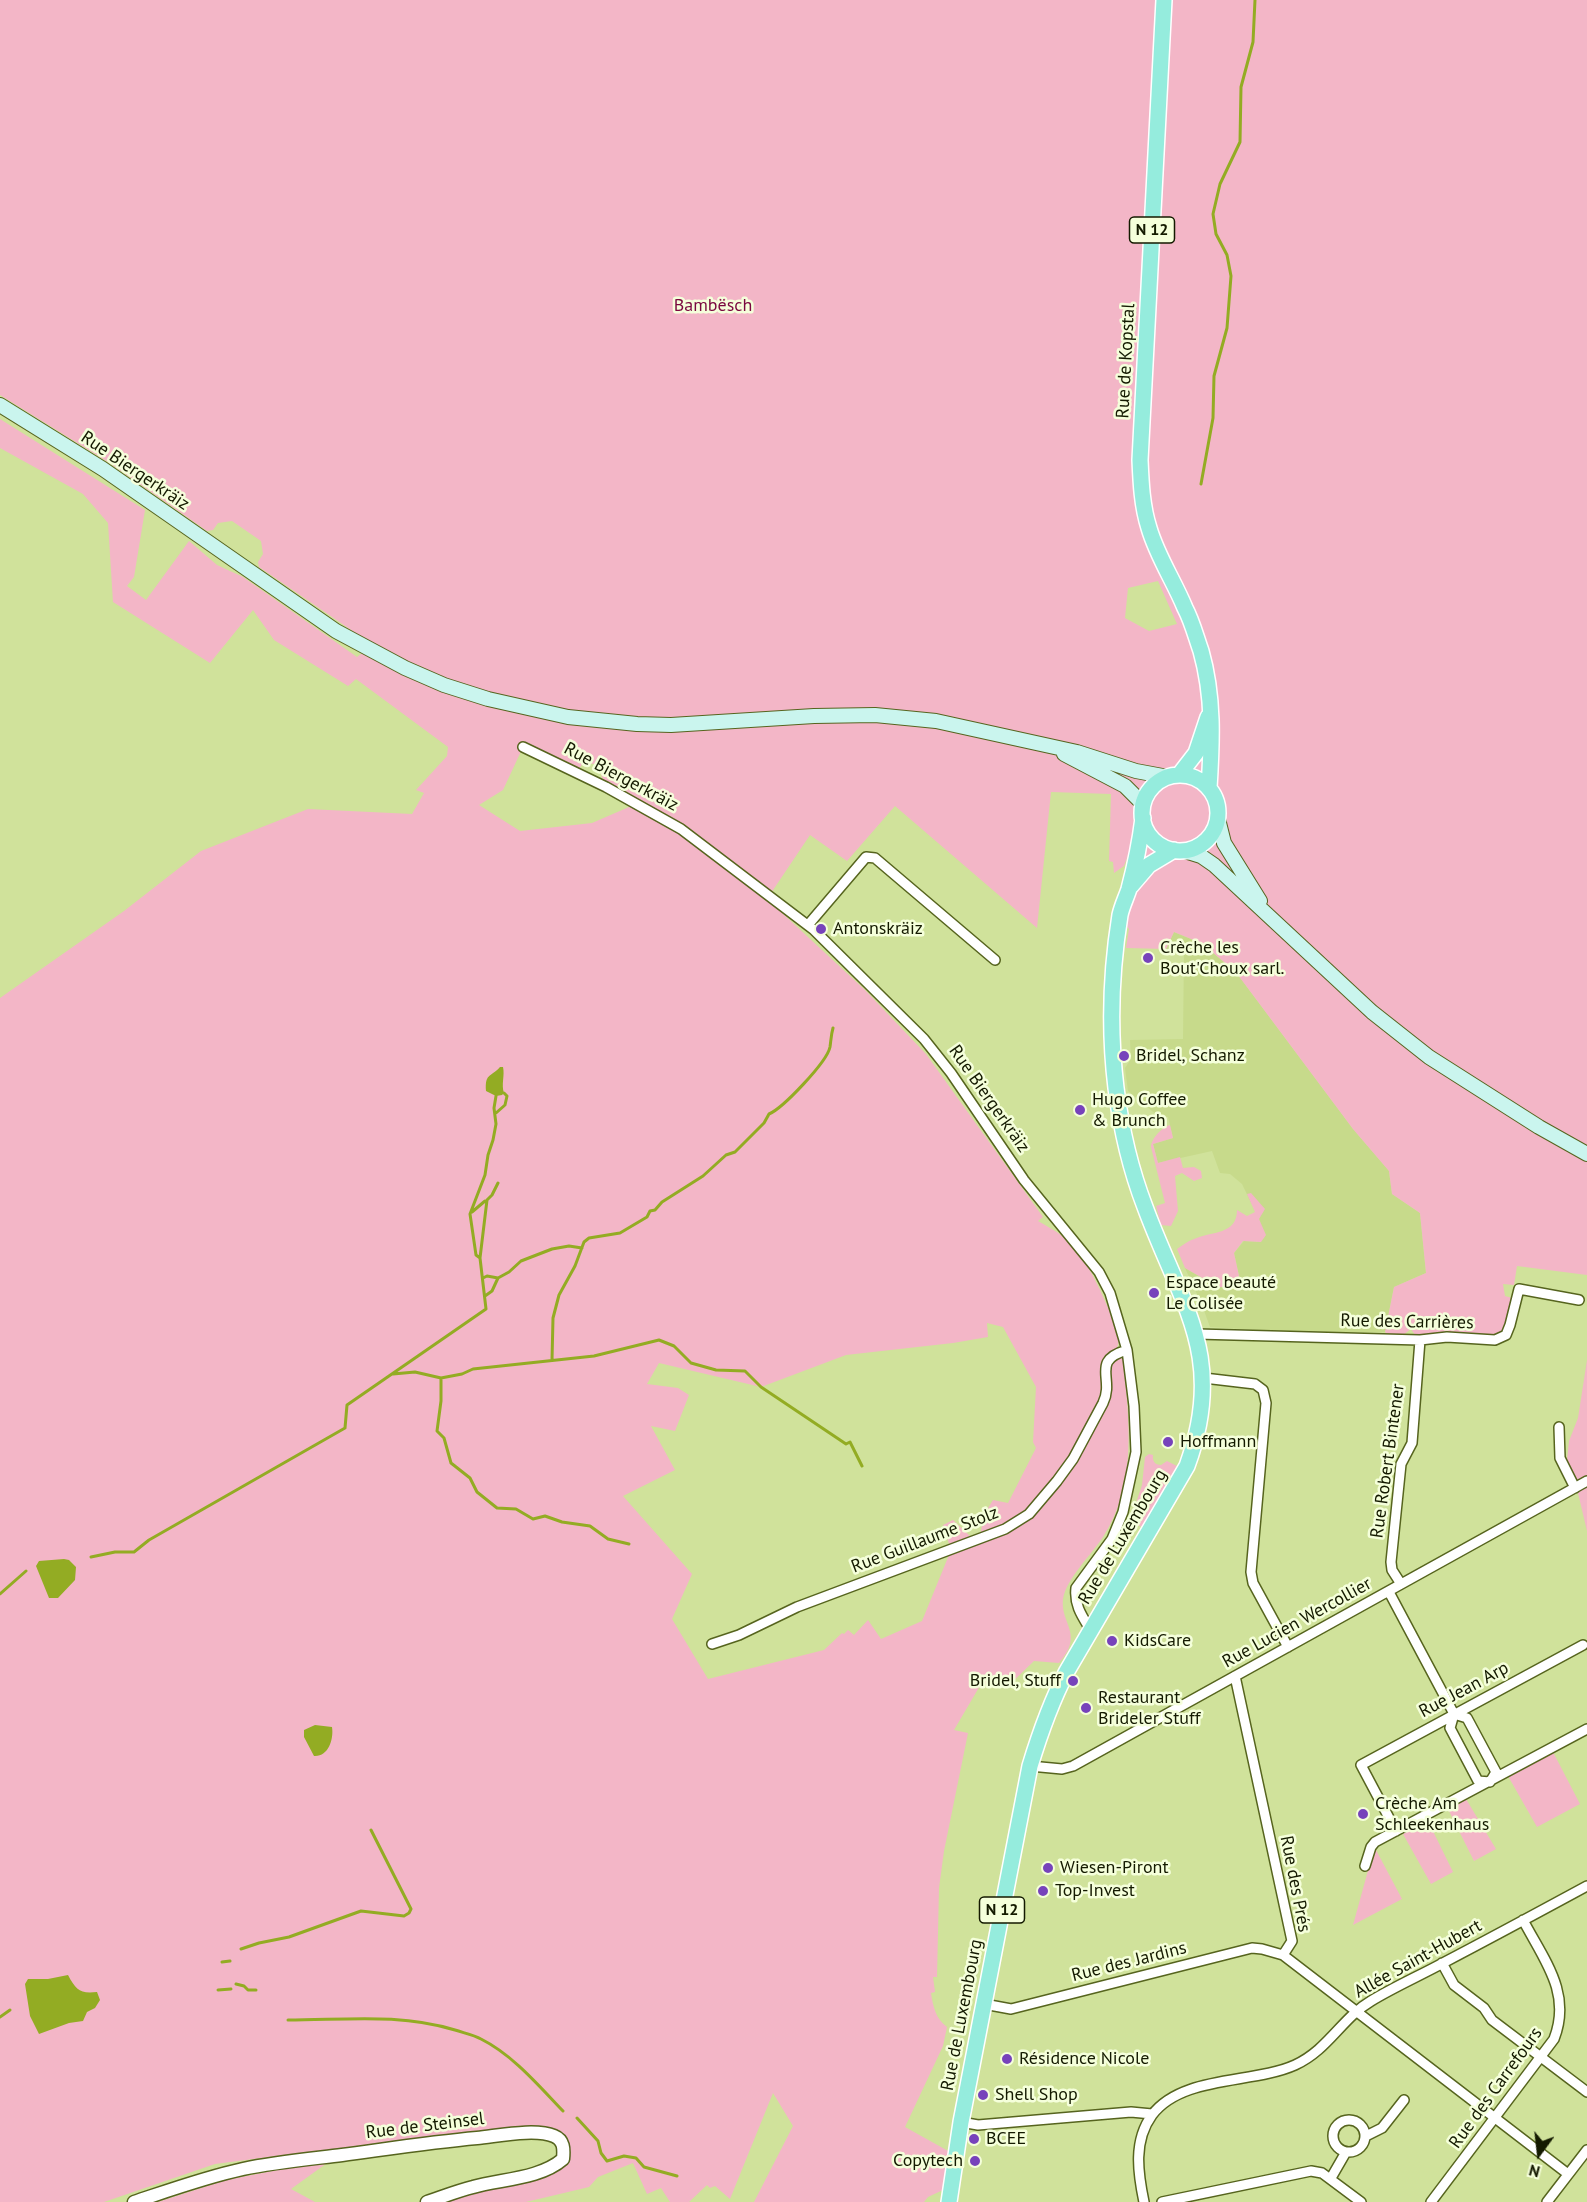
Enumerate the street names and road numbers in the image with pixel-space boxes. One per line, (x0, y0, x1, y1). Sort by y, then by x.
road number: N 12 (1130, 217, 1174, 243)
street label: Rue de Kopstal (1112, 303, 1140, 419)
street label: Rue Biergerkräiz (77, 427, 193, 515)
street label: Rue Biergerkräiz (560, 738, 682, 816)
street label: Rue Biergerkräiz (944, 1041, 1034, 1157)
street label: Rue des Carrières (1340, 1310, 1474, 1334)
street label: Rue Robert Bintener (1366, 1383, 1410, 1539)
street label: Rue de Luxembourg (1074, 1465, 1172, 1609)
street label: Rue Guillaume Stolz (848, 1502, 1002, 1578)
street label: Rue Lucien Wercollier (1219, 1573, 1375, 1673)
street label: Rue Jean Arp (1415, 1657, 1513, 1723)
street label: Rue des Prés (1275, 1834, 1315, 1934)
road number: N 12 (980, 1897, 1024, 1923)
street label: Allée Saint-Hubert (1350, 1915, 1486, 2003)
street label: Rue de Luxembourg (937, 1937, 987, 2093)
street label: Rue des Jardins (1069, 1937, 1189, 1987)
street label: Rue des Carrefours (1445, 2023, 1547, 2153)
street label: Rue de Steinsel (365, 2108, 485, 2144)

